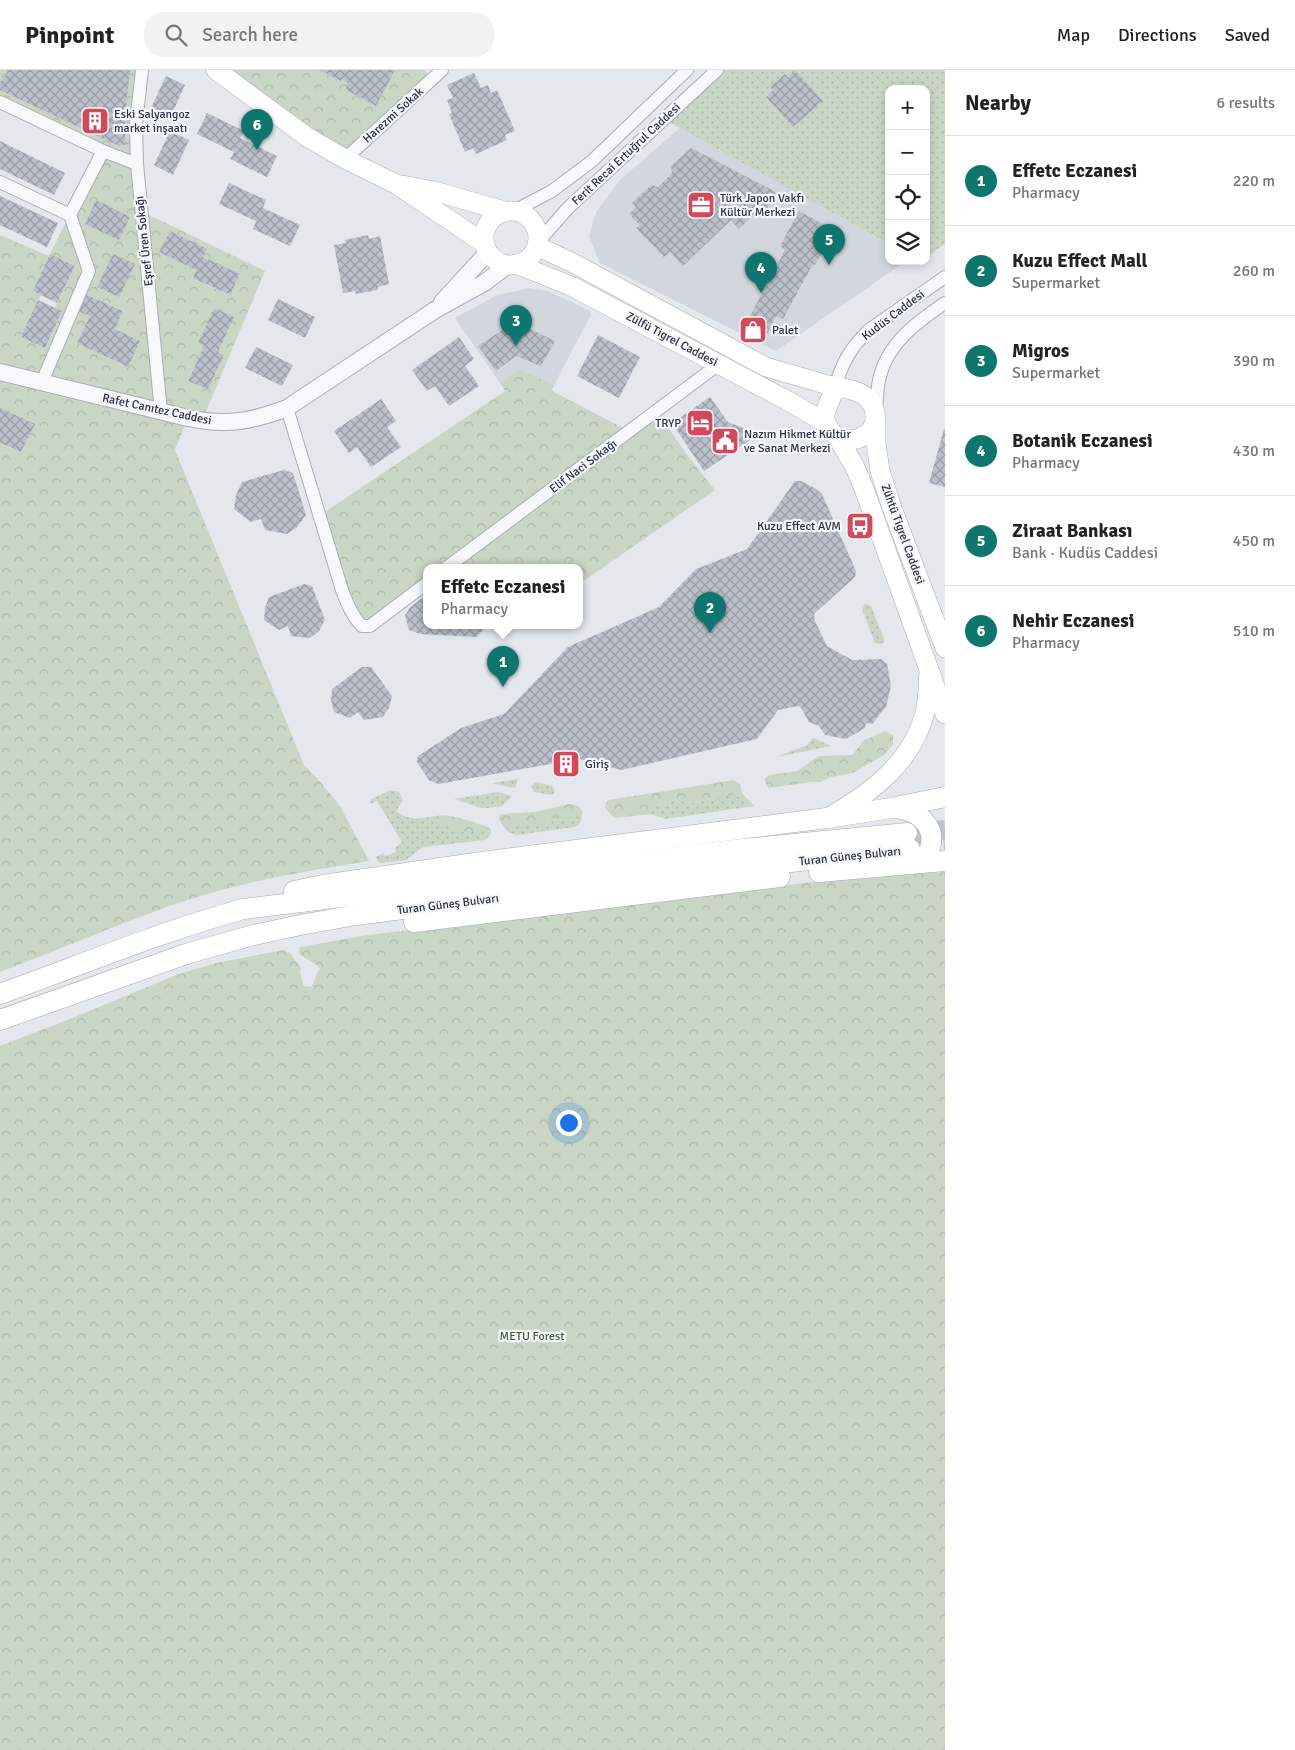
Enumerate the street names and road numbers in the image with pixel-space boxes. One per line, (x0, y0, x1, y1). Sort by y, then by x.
street label: Harezmi Sokak (360, 84, 427, 146)
street label: Ferit Recai Ertuğrul Caddesi (569, 100, 684, 209)
street label: Eşref Üren Sokağı (132, 195, 157, 287)
street label: Kudüs Caddesi (859, 287, 928, 344)
street label: Zülfü Tigrel Caddesi (623, 309, 720, 370)
street label: Rafet Canıtez Caddesi (101, 391, 213, 428)
street label: Elif Naci Sokağı (547, 436, 620, 497)
street label: Zühtü Tigrel Caddesi (877, 482, 928, 586)
street label: Turan Güneş Bulvarı (798, 844, 902, 869)
street label: Turan Güneş Bulvarı (396, 891, 500, 918)

